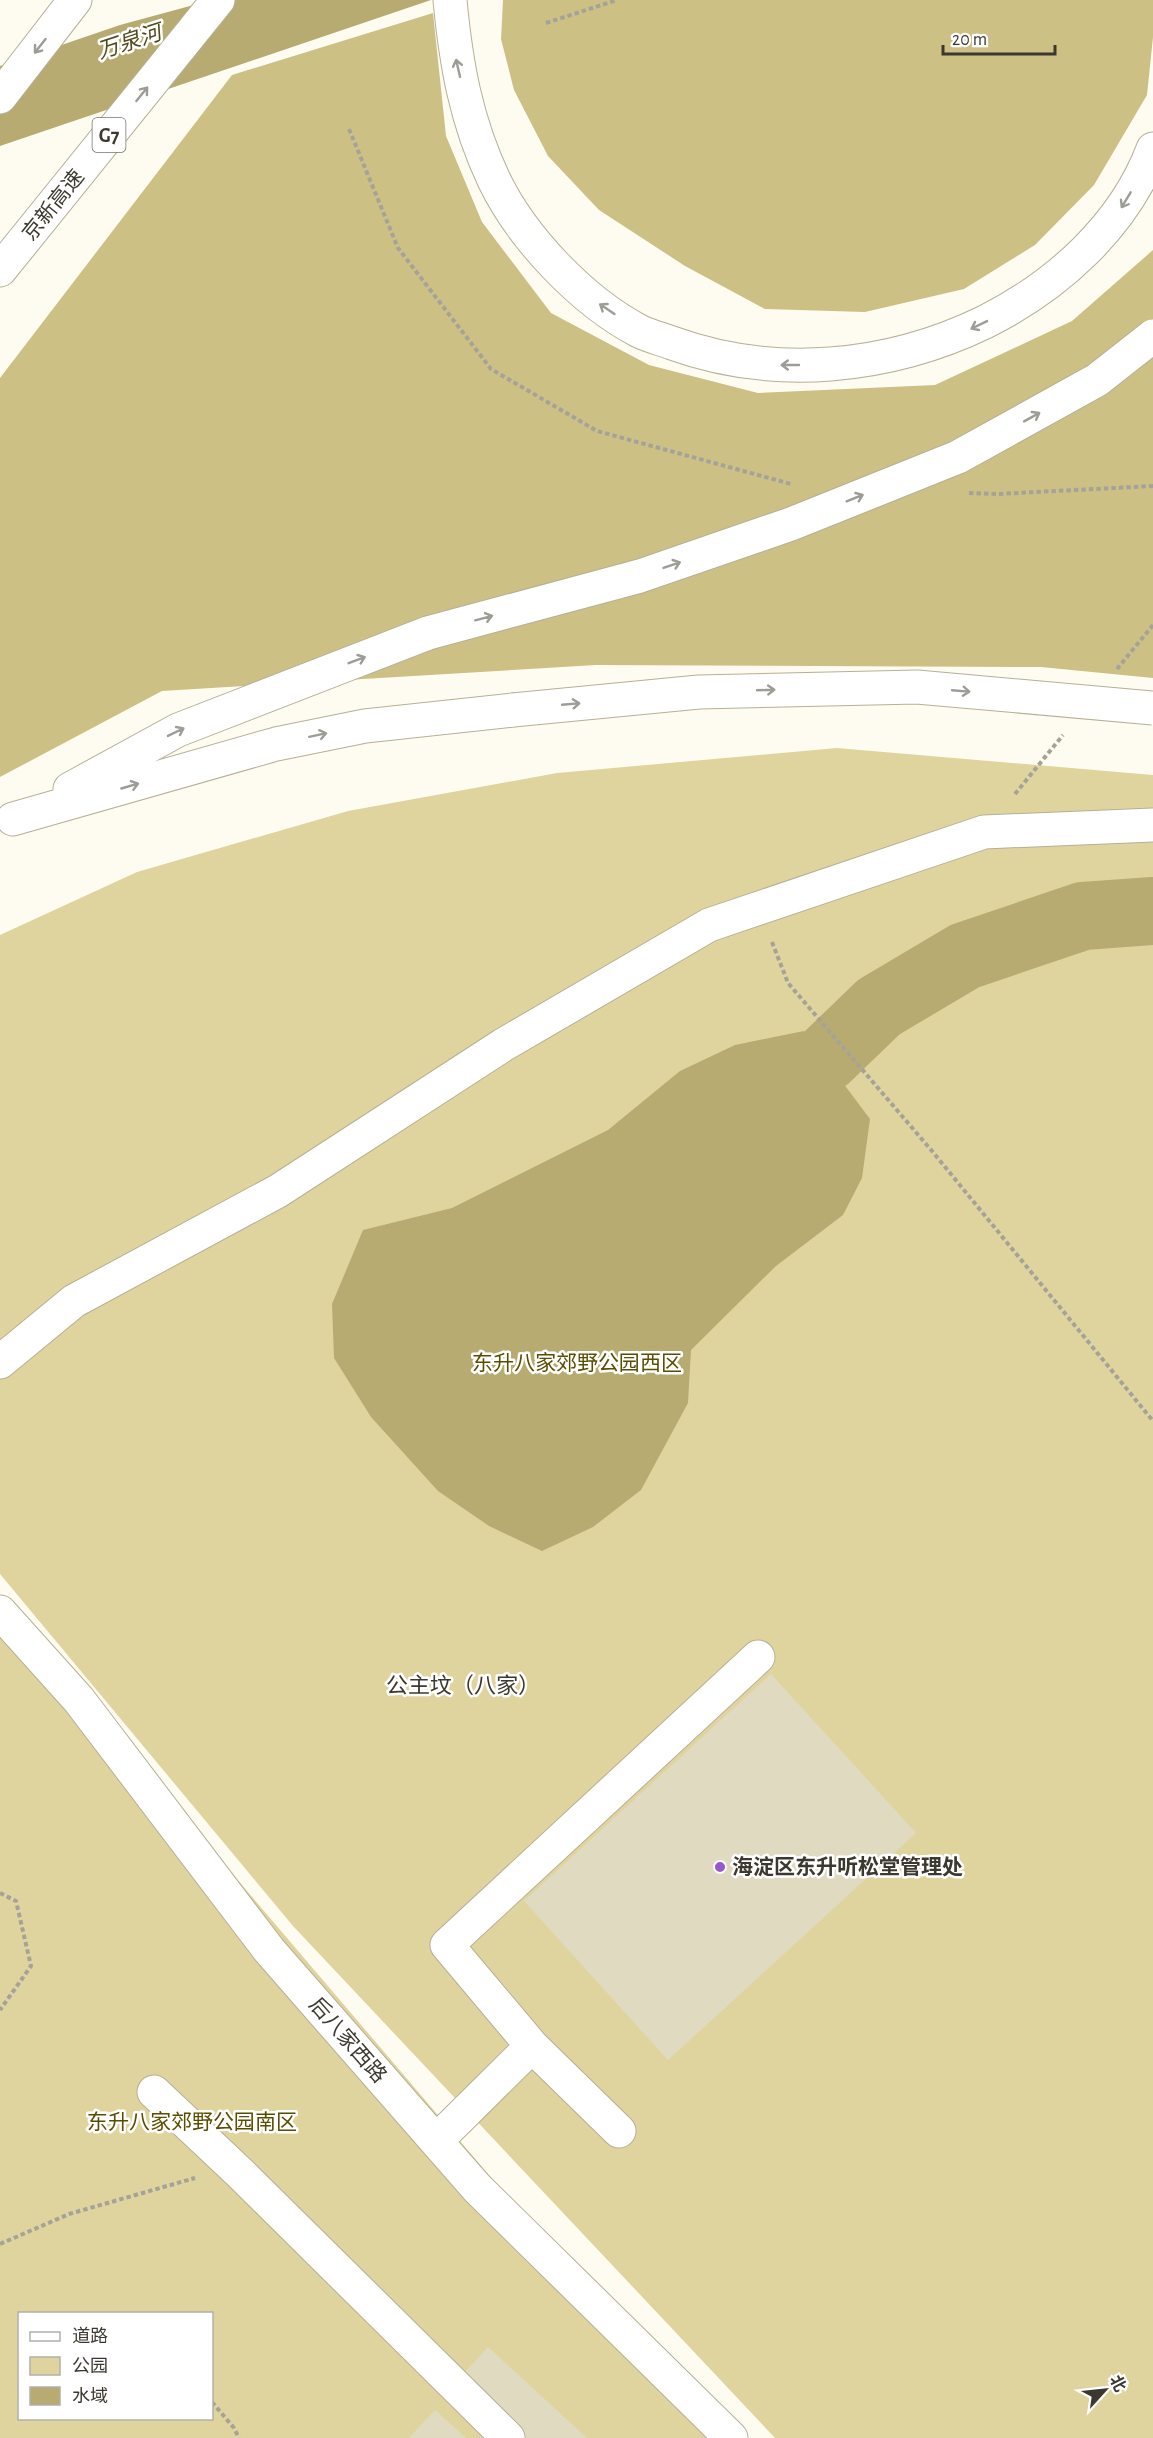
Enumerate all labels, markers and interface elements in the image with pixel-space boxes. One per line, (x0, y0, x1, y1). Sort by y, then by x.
scale bar (943, 18, 1056, 56)
water label: 万泉河 (94, 19, 168, 63)
text: 20 m (952, 31, 987, 49)
one-way arrow (33, 38, 46, 54)
one-way arrow (452, 59, 464, 78)
one-way arrow (136, 86, 149, 102)
road number: G7 (92, 118, 126, 152)
street label: 京新高速 (18, 165, 88, 245)
one-way arrow (1119, 191, 1131, 208)
one-way arrow (600, 303, 616, 315)
one-way arrow (971, 319, 989, 331)
one-way arrow (781, 359, 801, 371)
one-way arrow (1023, 410, 1040, 422)
one-way arrow (845, 492, 864, 503)
one-way arrow (662, 558, 681, 569)
one-way arrow (474, 611, 493, 623)
one-way arrow (347, 654, 366, 665)
one-way arrow (755, 684, 775, 695)
one-way arrow (950, 686, 970, 697)
one-way arrow (561, 698, 581, 709)
one-way arrow (166, 726, 184, 738)
one-way arrow (308, 729, 327, 740)
one-way arrow (120, 780, 139, 791)
park label: 东升八家郊野公园西区 (472, 1352, 682, 1374)
district label: 公主坟（八家） (386, 1674, 540, 1697)
place label: 海淀区东升听松堂管理处 (732, 1855, 963, 1878)
marker: 海淀区东升听松堂管理处 (713, 1860, 727, 1874)
street label: 后八家西路 (305, 1993, 391, 2087)
park label: 东升八家郊野公园南区 (87, 2111, 297, 2133)
legend (18, 2312, 213, 2420)
text: 道路 (72, 2326, 108, 2346)
text: 公园 (72, 2357, 108, 2376)
north arrow (1075, 2360, 1135, 2420)
text: 北 (1107, 2372, 1129, 2394)
text: 水域 (72, 2387, 108, 2406)

